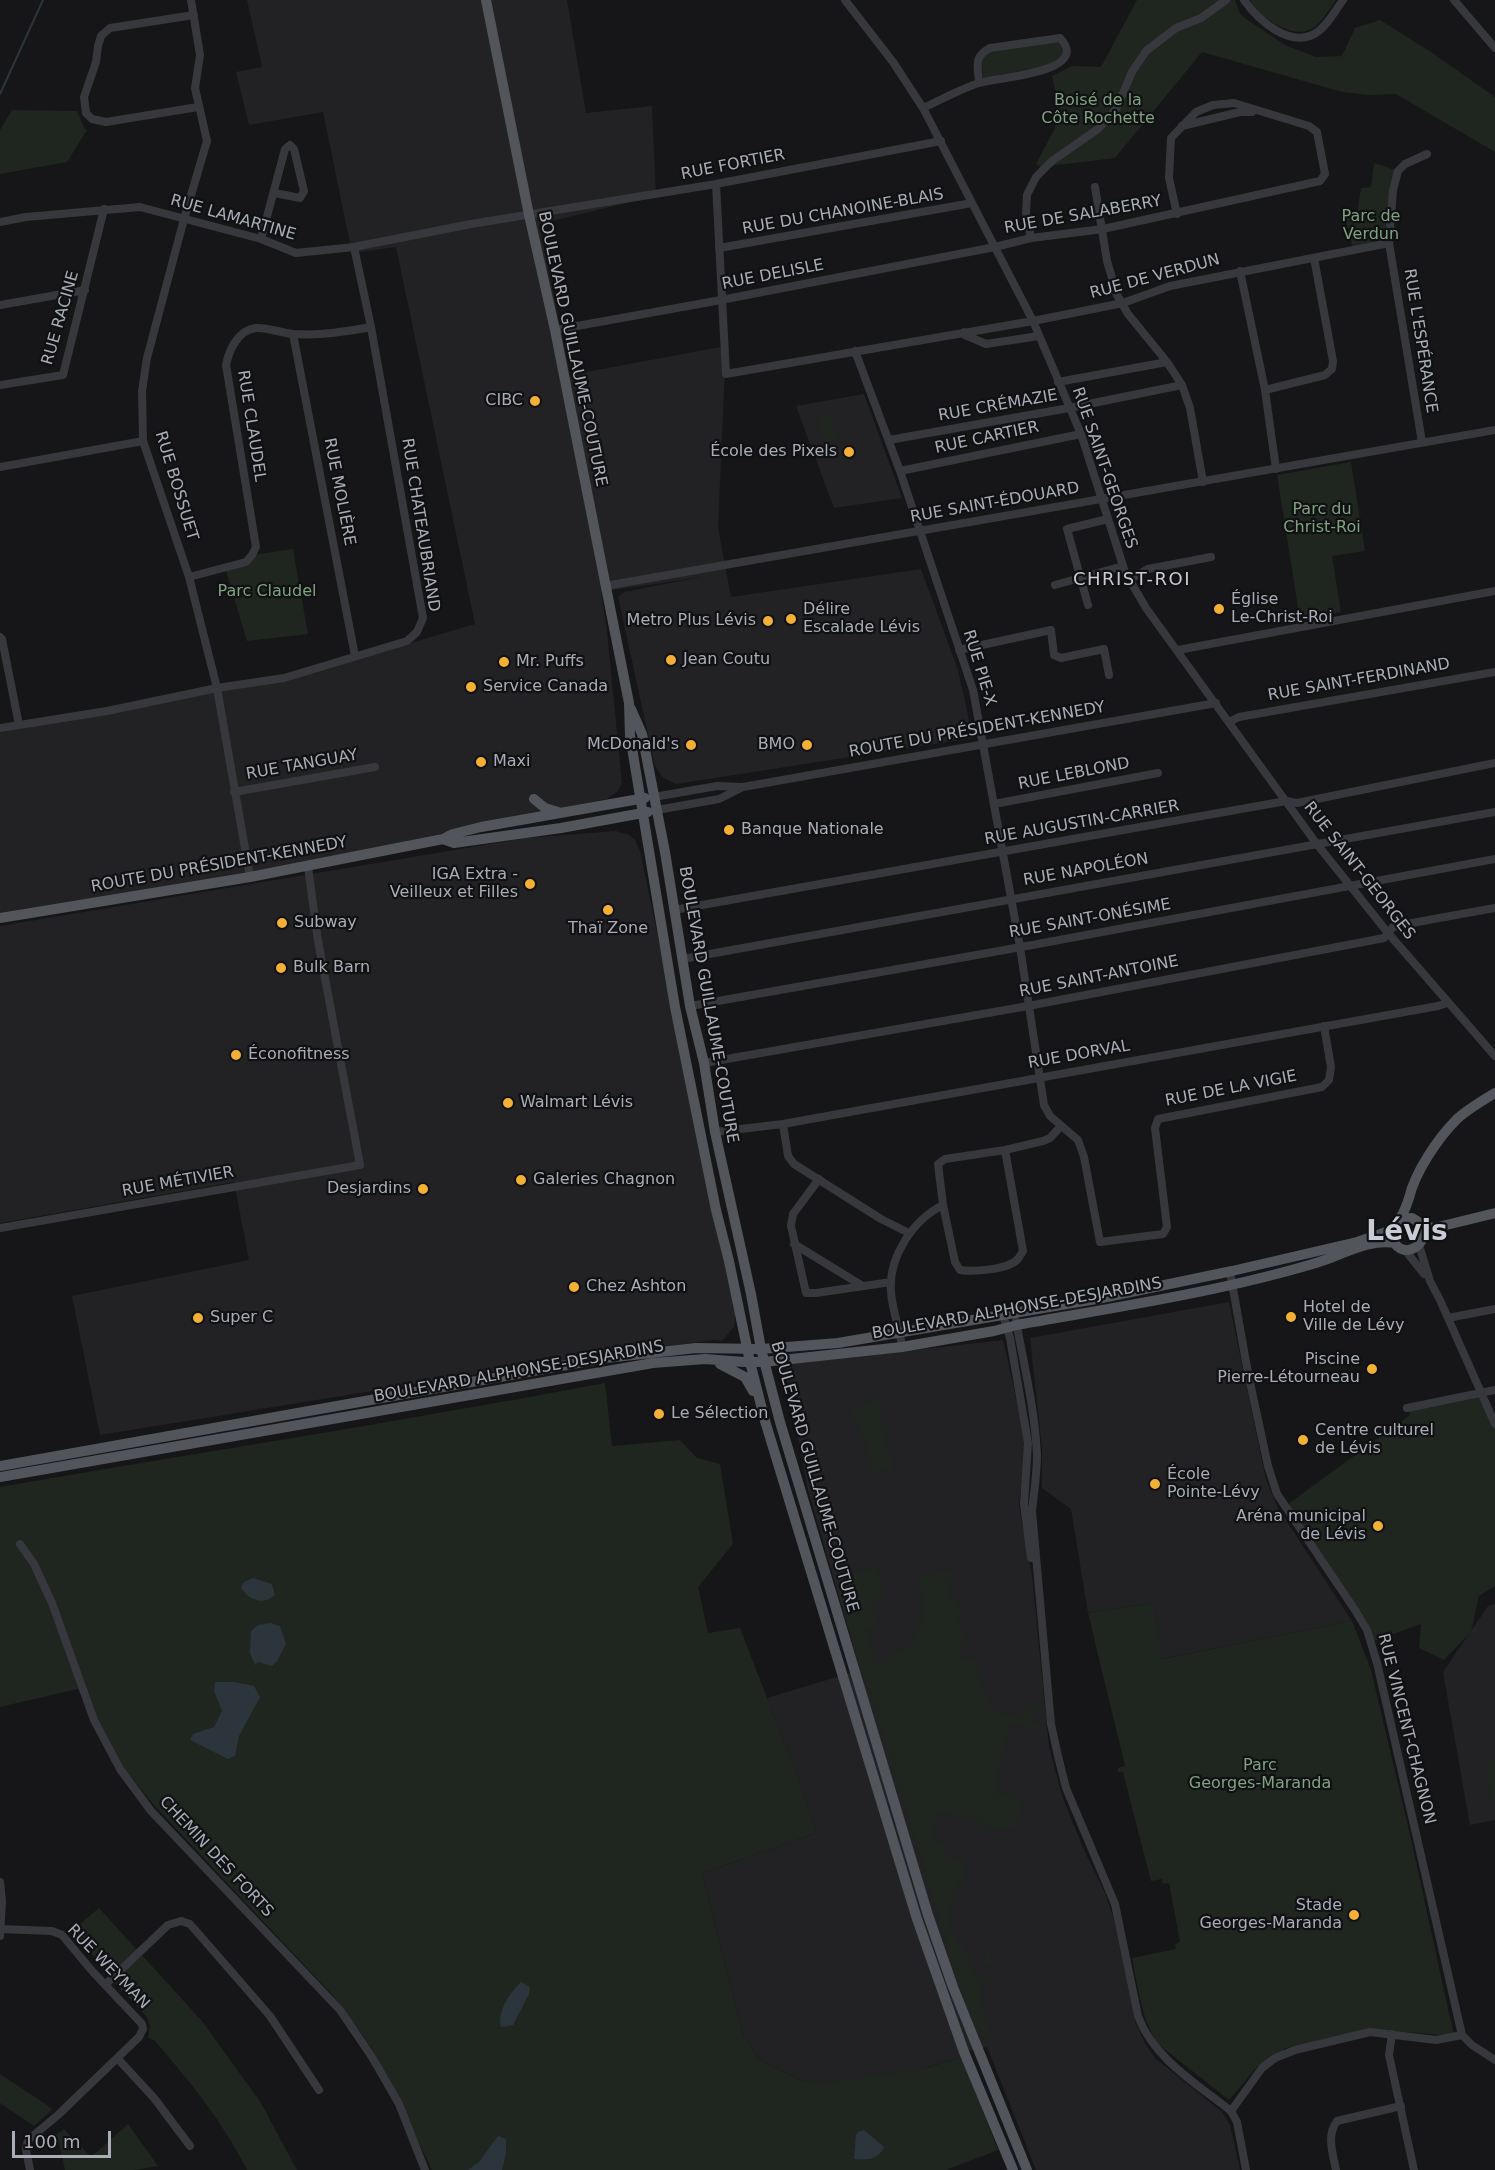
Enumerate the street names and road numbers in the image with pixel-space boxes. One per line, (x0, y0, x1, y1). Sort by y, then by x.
street label: RUE FORTIER (679, 146, 787, 184)
street label: RUE DU CHANOINE-BLAIS (741, 185, 945, 239)
street label: RUE LAMARTINE (168, 191, 298, 245)
street label: RUE DE SALABERRY (1003, 192, 1163, 238)
street label: BOULEVARD GUILLAUME-COUTURE (533, 210, 611, 488)
street label: RUE DE VERDUN (1088, 250, 1222, 304)
street label: RUE DELISLE (720, 256, 826, 294)
street label: RUE L'ESPÉRANCE (1399, 267, 1441, 415)
street label: RUE RACINE (38, 269, 84, 367)
street label: RUE CLAUDEL (233, 369, 269, 483)
street label: RUE SAINT-GEORGES (1067, 385, 1141, 551)
street label: RUE CRÉMAZIE (937, 386, 1059, 426)
street label: RUE CARTIER (933, 418, 1041, 458)
street label: RUE BOSSUET (150, 429, 202, 543)
street label: RUE MOLIÈRE (319, 436, 359, 548)
street label: RUE CHATEAUBRIAND (397, 437, 443, 613)
street label: RUE SAINT-ÉDOUARD (909, 479, 1081, 527)
street label: RUE PIE-X (958, 628, 1000, 708)
street label: RUE SAINT-FERDINAND (1266, 654, 1452, 706)
street label: ROUTE DU PRÉSIDENT-KENNEDY (848, 698, 1106, 762)
street label: RUE TANGUAY (245, 746, 359, 784)
street label: RUE LEBLOND (1017, 754, 1131, 794)
street label: RUE AUGUSTIN-CARRIER (983, 796, 1181, 850)
street label: RUE SAINT-GEORGES (1299, 798, 1419, 944)
street label: ROUTE DU PRÉSIDENT-KENNEDY (90, 833, 348, 897)
street label: RUE NAPOLÉON (1022, 850, 1150, 890)
street label: BOULEVARD GUILLAUME-COUTURE (674, 865, 742, 1145)
street label: RUE SAINT-ONÉSIME (1008, 895, 1172, 943)
street label: RUE SAINT-ANTOINE (1018, 952, 1180, 1002)
street label: RUE DORVAL (1027, 1037, 1131, 1073)
street label: RUE DE LA VIGIE (1164, 1067, 1298, 1111)
street label: RUE MÉTIVIER (121, 1163, 235, 1201)
street label: BOULEVARD ALPHONSE-DESJARDINS (871, 1274, 1163, 1344)
street label: BOULEVARD ALPHONSE-DESJARDINS (373, 1337, 665, 1407)
street label: BOULEVARD GUILLAUME-COUTURE (766, 1339, 862, 1615)
street label: RUE VINCENT-CHAGNON (1373, 1632, 1439, 1826)
street label: CHEMIN DES FORTS (155, 1793, 277, 1921)
street label: RUE WEYMAN (63, 1921, 153, 2013)

